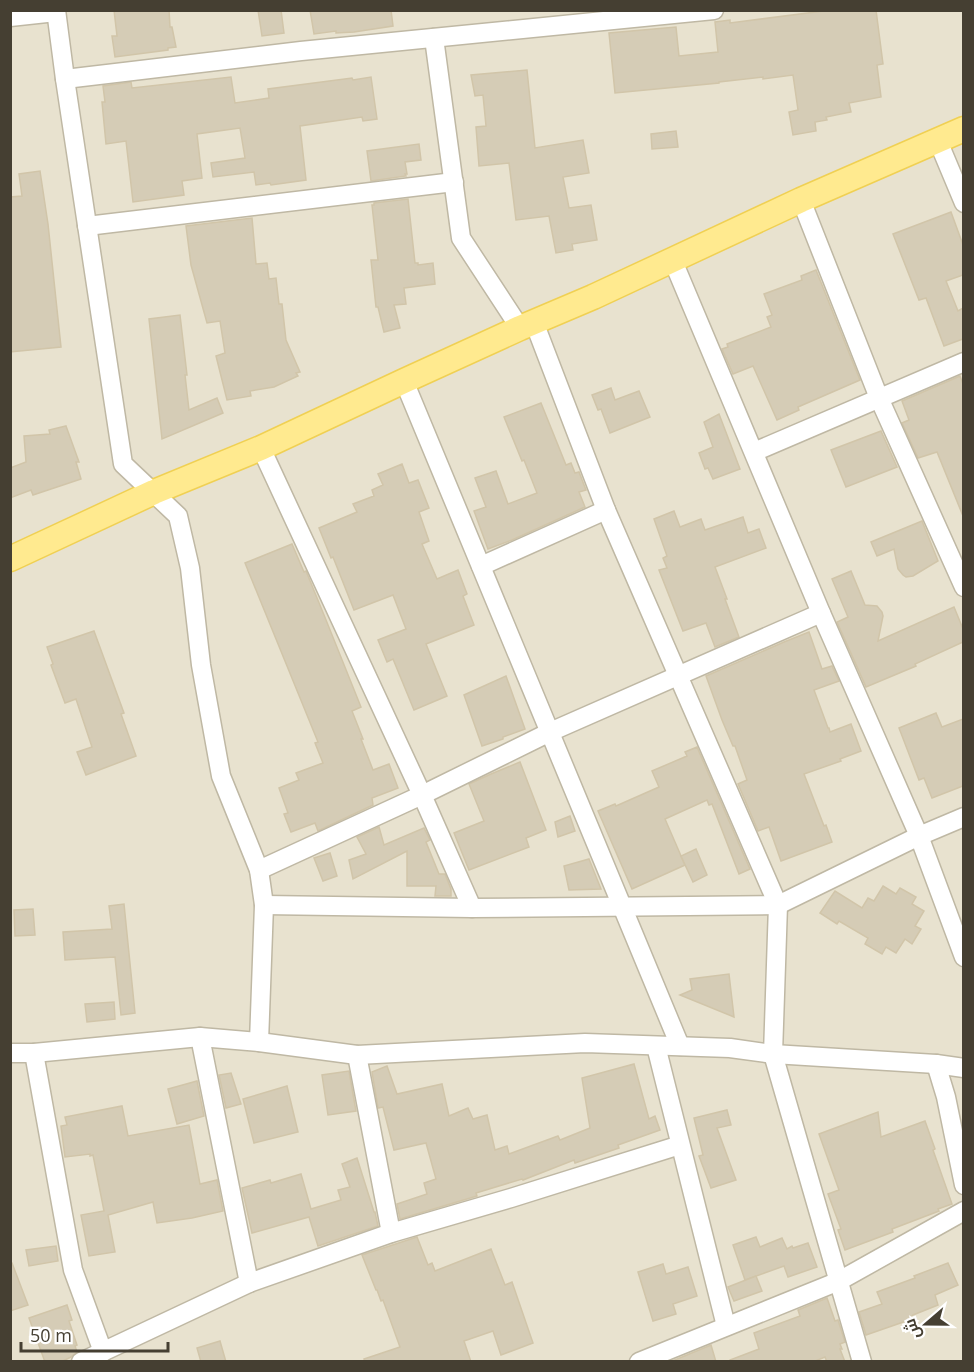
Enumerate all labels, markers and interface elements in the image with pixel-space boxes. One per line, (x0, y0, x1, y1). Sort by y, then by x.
north arrow (896, 1294, 956, 1354)
scale bar (21, 1315, 168, 1353)
text: ش (898, 1316, 926, 1343)
text: 50 m (30, 1323, 72, 1347)

